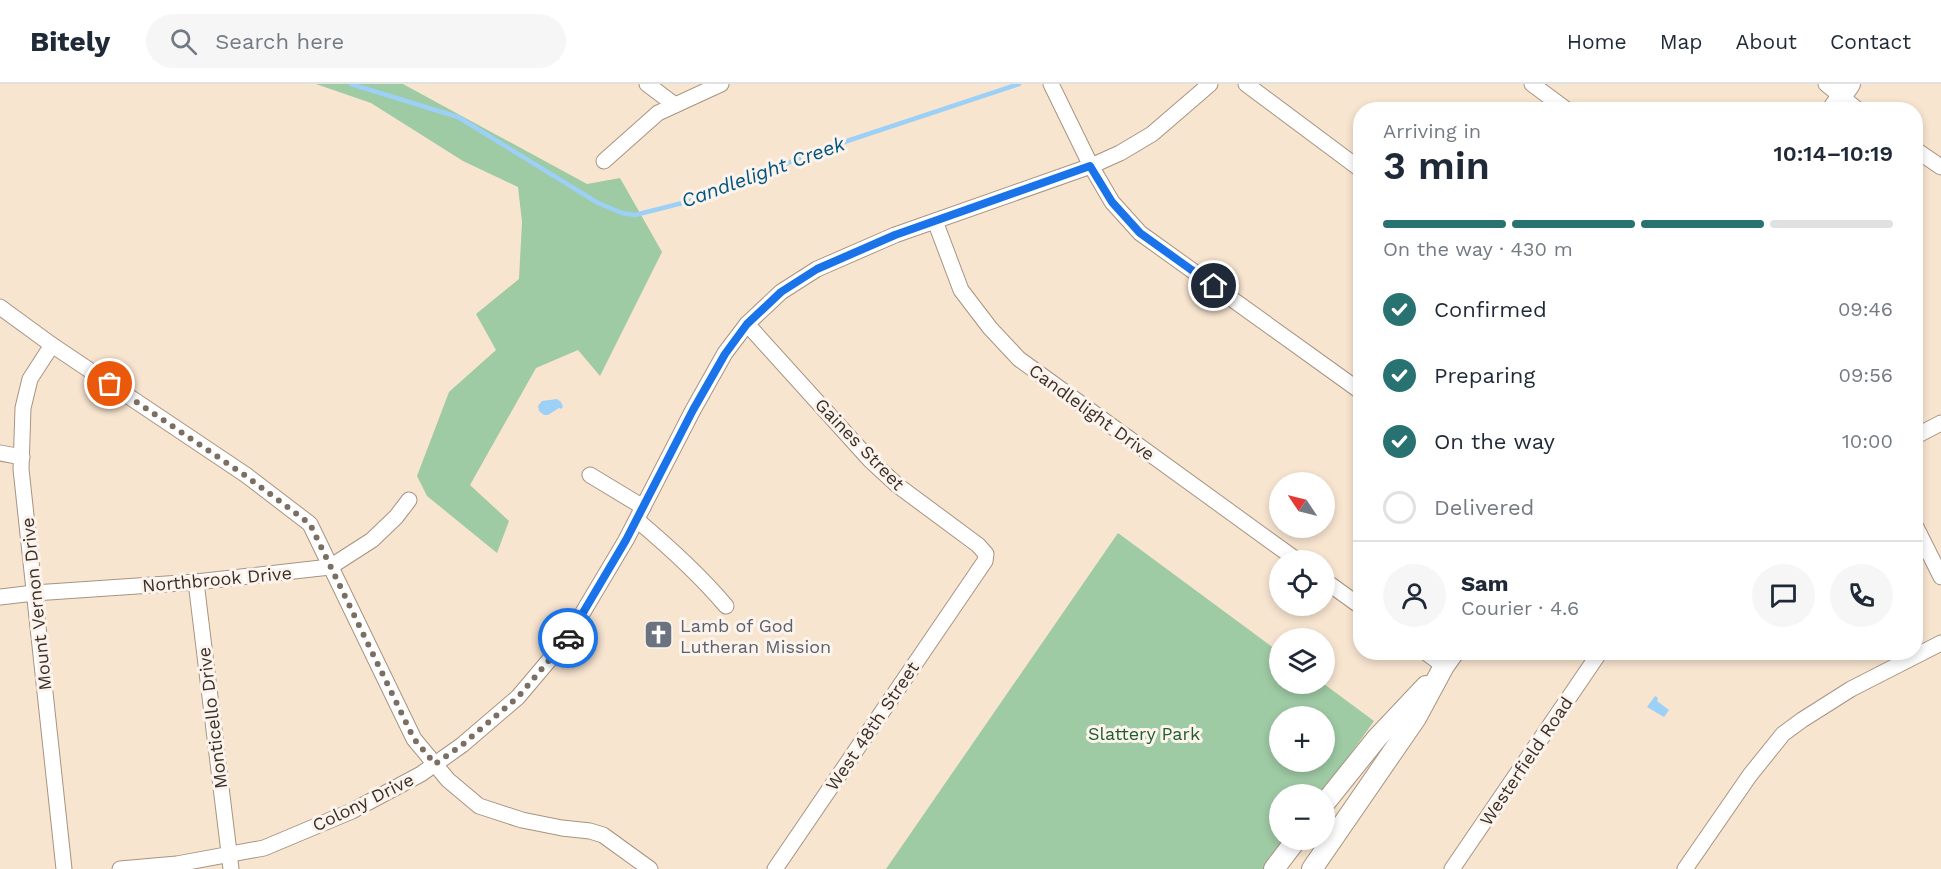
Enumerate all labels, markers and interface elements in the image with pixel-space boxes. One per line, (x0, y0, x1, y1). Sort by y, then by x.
search box (146, 14, 566, 68)
text: Bitely (30, 25, 110, 58)
icon: search (167, 25, 200, 58)
text: Search here (215, 29, 344, 54)
text: Home (1567, 29, 1627, 54)
text: Map (1660, 29, 1703, 54)
text: About (1736, 29, 1797, 54)
text: Contact (1830, 29, 1911, 54)
text: Arriving in (1383, 119, 1481, 143)
water label: Candlelight Creek (678, 131, 849, 213)
text: 10:14–10:19 (1774, 141, 1893, 166)
text: 3 min (1383, 143, 1490, 188)
text: On the way · 430 m (1383, 237, 1573, 261)
pin (1188, 260, 1239, 311)
icon: home (1197, 269, 1230, 302)
icon: check (1383, 293, 1416, 326)
text: Confirmed (1434, 297, 1547, 322)
text: 09:46 (1838, 297, 1893, 321)
pin (84, 358, 135, 409)
street label: Candlelight Drive (1025, 359, 1159, 465)
icon: check (1383, 359, 1416, 392)
text: Preparing (1434, 363, 1535, 388)
text: 09:56 (1839, 363, 1893, 387)
icon: bag (93, 367, 126, 400)
street label: Gaines Street (811, 394, 909, 495)
icon: check (1383, 425, 1416, 458)
text: On the way (1434, 429, 1555, 454)
text: 10:00 (1842, 429, 1893, 453)
north arrow (1269, 472, 1335, 538)
map controls (1269, 472, 1335, 850)
text: Delivered (1434, 495, 1534, 520)
street label: Mount Vernon Drive (16, 516, 56, 692)
button: locate (1269, 550, 1335, 616)
street label: Northbrook Drive (141, 562, 293, 596)
button: person (1383, 564, 1446, 627)
button: chat (1752, 564, 1815, 627)
button: phone (1830, 564, 1893, 627)
text: Sam (1461, 571, 1509, 596)
text: Courier · 4.6 (1461, 596, 1579, 620)
courier (538, 608, 598, 668)
place label: Lamb of God Lutheran Mission (680, 615, 831, 657)
church icon: Lamb of God Lutheran Mission (643, 619, 675, 651)
icon: car (552, 622, 585, 655)
button: layers (1269, 628, 1335, 694)
street label: Monticello Drive (193, 646, 231, 790)
street label: West 48th Street (821, 657, 923, 795)
street label: Westerfield Road (1475, 693, 1577, 829)
button: + (1269, 706, 1335, 772)
park label: Slattery Park (1088, 723, 1200, 744)
street label: Colony Drive (309, 768, 417, 836)
button: − (1269, 784, 1335, 850)

